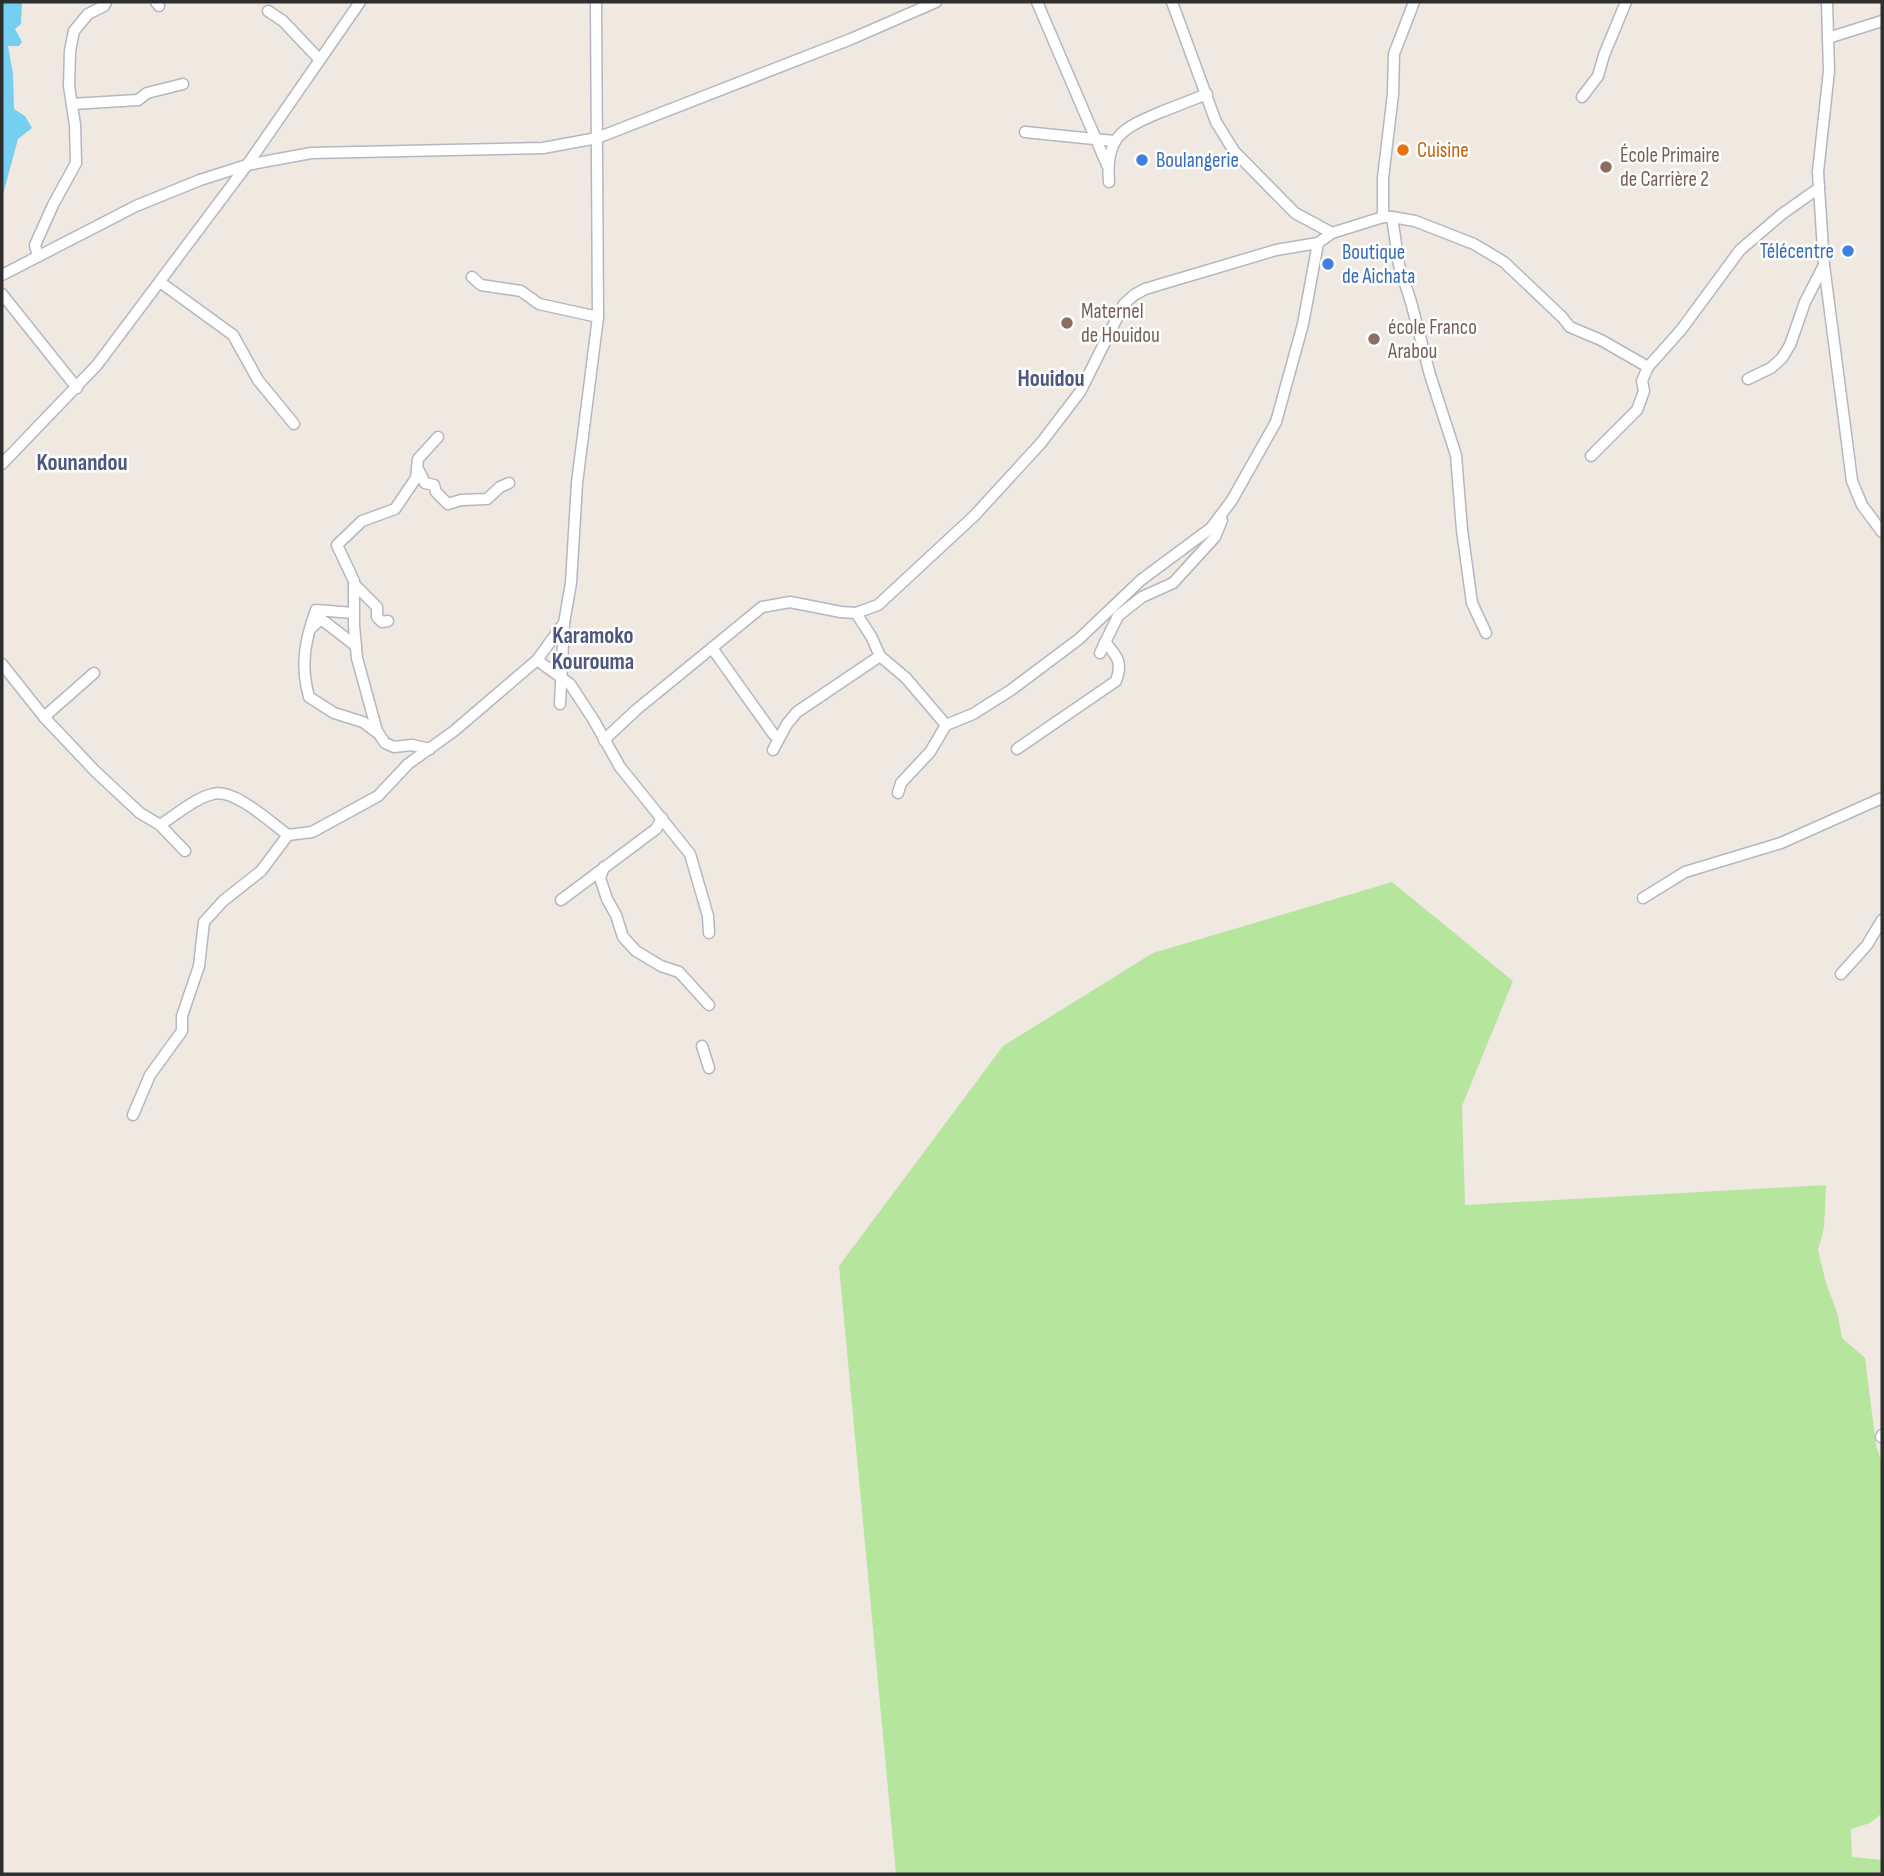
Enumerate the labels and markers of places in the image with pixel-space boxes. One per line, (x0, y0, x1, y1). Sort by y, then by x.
place label: Cuisine (1417, 138, 1469, 163)
marker: Cuisine (1395, 142, 1411, 158)
place label: École Primaire de Carrière 2 (1620, 143, 1720, 192)
place label: Boulangerie (1156, 148, 1239, 173)
marker: Boulangerie (1134, 152, 1150, 168)
marker: École Primaire de Carrière 2 (1598, 159, 1614, 175)
place label: Télécentre (1760, 239, 1834, 264)
place label: Boutique de Aichata (1342, 240, 1415, 289)
marker: Télécentre (1840, 243, 1856, 259)
marker: Boutique de Aichata (1320, 256, 1336, 272)
place label: Maternel de Houidou (1081, 299, 1160, 348)
marker: Maternel de Houidou (1059, 315, 1075, 331)
place label: école Franco Arabou (1387, 315, 1477, 364)
marker: école Franco Arabou (1366, 331, 1382, 347)

